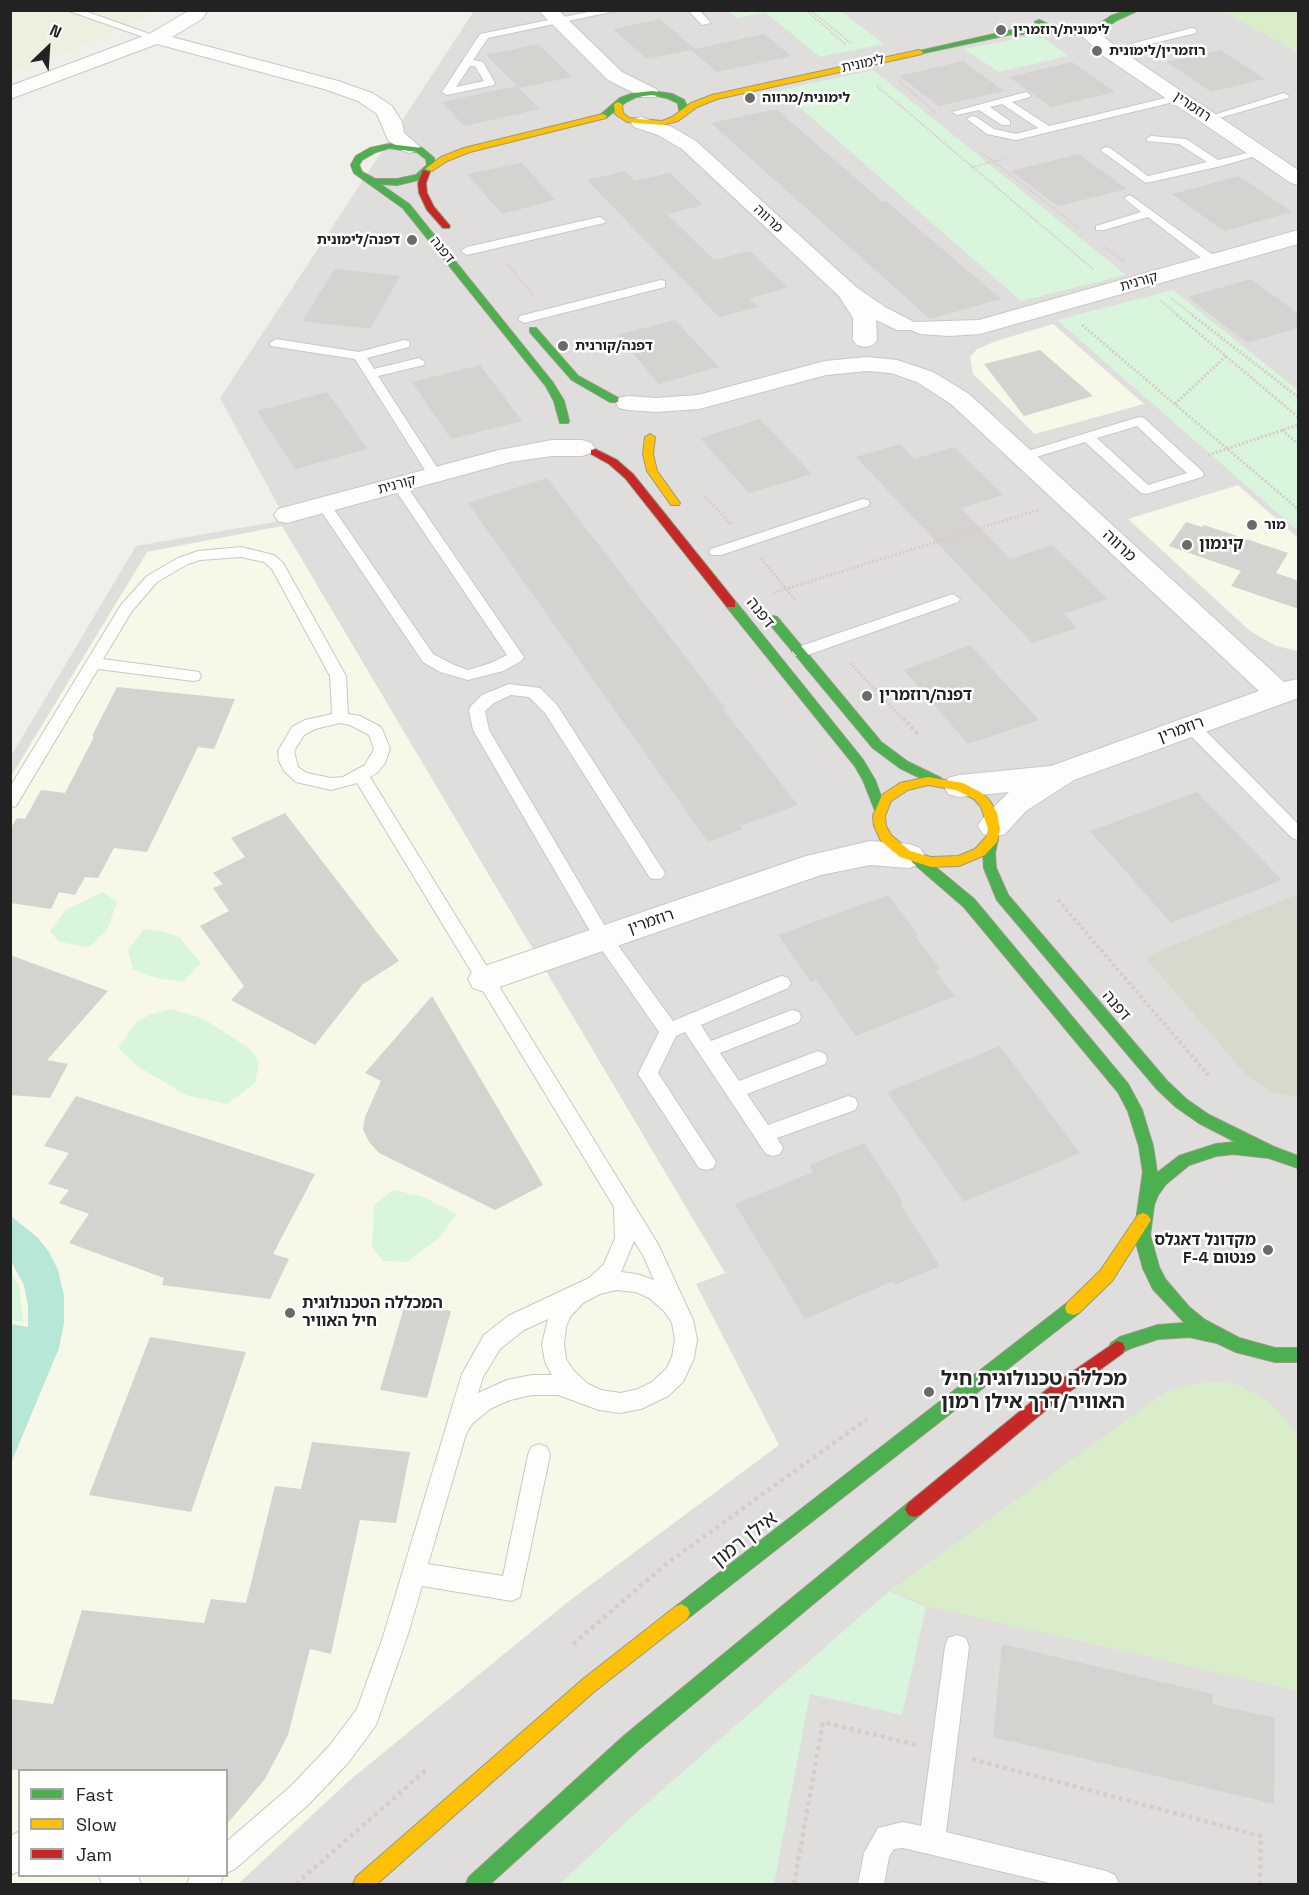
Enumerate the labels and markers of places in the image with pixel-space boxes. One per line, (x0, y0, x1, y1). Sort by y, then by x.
place label: לימונית/רוזמרין (1013, 22, 1110, 38)
marker: לימונית/רוזמרין (994, 23, 1008, 37)
place label: רוזמרין/לימונית (1109, 43, 1206, 59)
marker: רוזמרין/לימונית (1090, 44, 1104, 58)
place label: לימונית/מרווה (762, 90, 850, 106)
marker: לימונית/מרווה (743, 91, 757, 105)
place label: דפנה/לימונית (317, 232, 400, 248)
marker: דפנה/לימונית (405, 233, 419, 247)
place label: דפנה/קורנית (575, 338, 653, 354)
marker: דפנה/קורנית (556, 339, 570, 353)
place label: מור (1264, 517, 1286, 533)
marker: מור (1245, 518, 1259, 532)
place label: קינמון (1199, 535, 1244, 555)
marker: קינמון (1180, 538, 1194, 552)
place label: דפנה/רוזמרין (879, 686, 972, 706)
marker: דפנה/רוזמרין (860, 689, 874, 703)
place label: מקדונל דאגלס F-4 פנטום (1154, 1231, 1256, 1269)
marker: מקדונל דאגלס F-4 פנטום (1261, 1243, 1275, 1257)
place label: המכללה הטכנולוגית חיל האוויר (302, 1294, 443, 1332)
marker: המכללה הטכנולוגית חיל האוויר (283, 1306, 297, 1320)
place label: מכללה טכנולוגית חיל האוויר/דרך אילן רמון (941, 1368, 1127, 1415)
marker: מכללה טכנולוגית חיל האוויר/דרך אילן רמון (922, 1385, 936, 1399)

